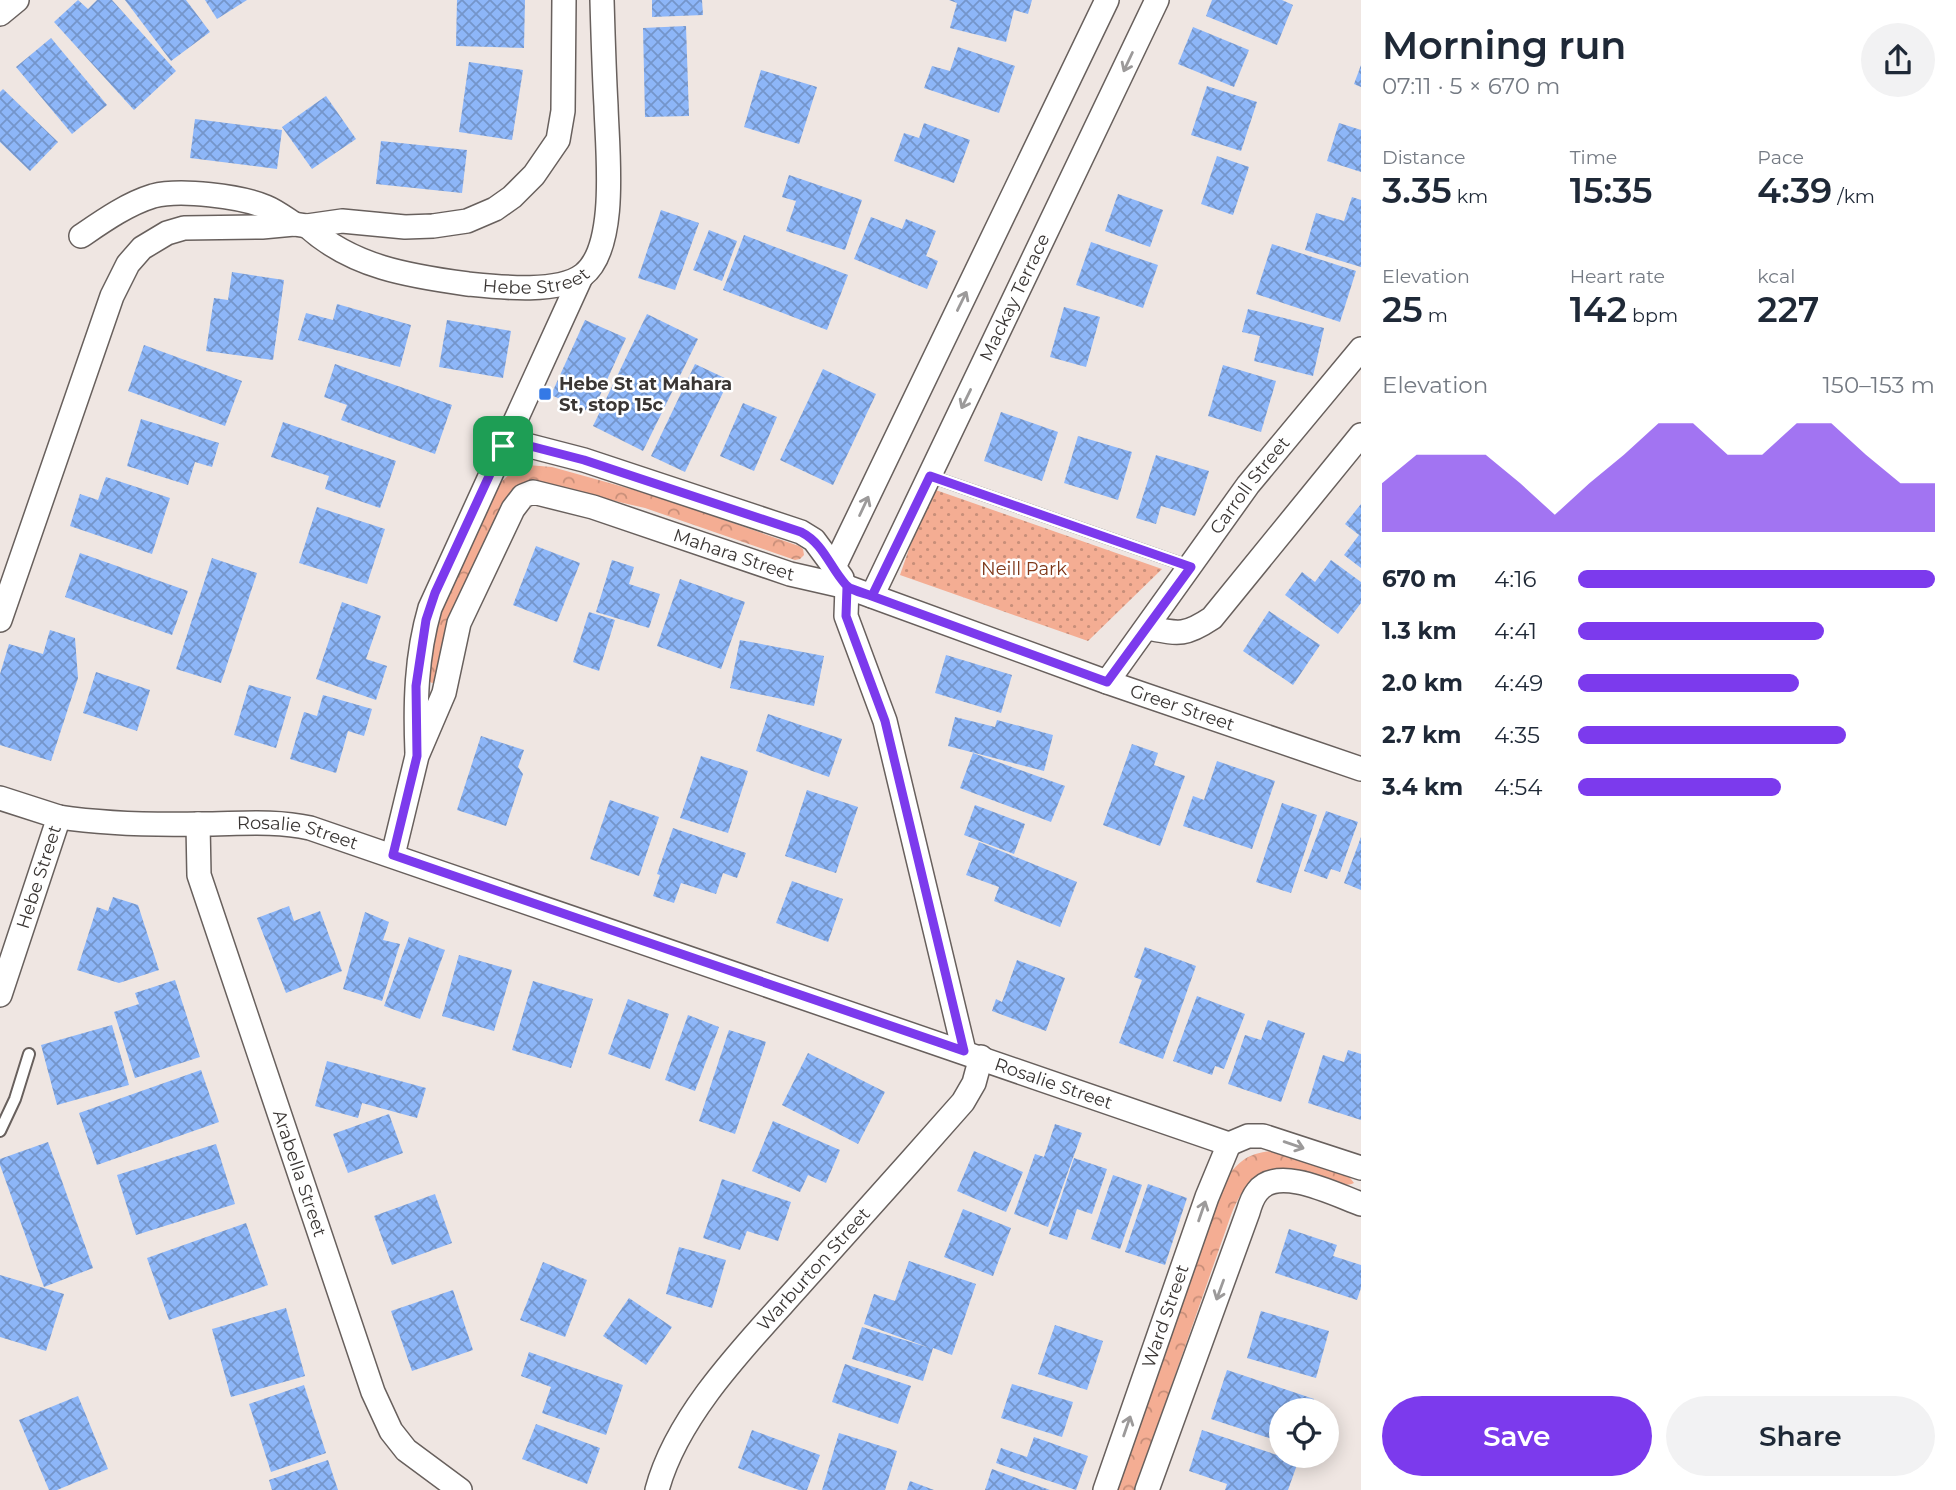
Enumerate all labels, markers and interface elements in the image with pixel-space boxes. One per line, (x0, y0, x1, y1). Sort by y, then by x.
text: Morning run (1382, 22, 1626, 69)
button: share (1861, 23, 1935, 97)
one-way arrow (1121, 51, 1134, 72)
text: 07:11 · 5 × 670 m (1382, 72, 1560, 100)
text: Distance (1382, 146, 1465, 169)
text: Time (1570, 146, 1617, 169)
text: Pace (1757, 146, 1804, 169)
text: 3.35 (1382, 169, 1452, 212)
text: 15:35 (1570, 169, 1652, 212)
text: 4:39 (1757, 169, 1832, 212)
text: km (1452, 185, 1488, 208)
text: /km (1832, 185, 1875, 208)
street label: Mackay Terrace (975, 230, 1055, 365)
street label: Hebe Street (482, 263, 594, 299)
text: Elevation (1382, 265, 1470, 288)
text: Heart rate (1570, 265, 1665, 288)
text: kcal (1757, 265, 1795, 288)
text: 25 (1382, 288, 1423, 331)
text: 142 (1570, 288, 1627, 331)
text: 227 (1757, 288, 1819, 331)
one-way arrow (956, 291, 970, 312)
text: m (1423, 304, 1448, 327)
text: bpm (1627, 304, 1678, 327)
text: Elevation (1382, 371, 1488, 399)
text: 150–153 m (1823, 371, 1935, 399)
place label: Hebe St at Mahara St, stop 15c (559, 373, 732, 416)
marker: Hebe St at Mahara St, stop 15c (537, 386, 553, 402)
one-way arrow (959, 389, 972, 410)
pin (473, 416, 533, 476)
icon: arrive (484, 427, 522, 465)
street label: Carroll Street (1205, 432, 1294, 539)
one-way arrow (857, 496, 871, 517)
street label: Mahara Street (670, 524, 797, 586)
park label: Neill Park (981, 558, 1067, 580)
text: 670 m (1382, 565, 1457, 593)
text: 4:16 (1494, 565, 1537, 593)
text: 1.3 km (1382, 617, 1457, 645)
text: 4:41 (1494, 617, 1537, 645)
text: 2.0 km (1382, 669, 1463, 697)
text: 4:49 (1494, 669, 1543, 697)
street label: Greer Street (1127, 680, 1237, 736)
text: 2.7 km (1382, 721, 1461, 749)
text: 4:35 (1494, 721, 1540, 749)
text: 3.4 km (1382, 773, 1463, 801)
text: 4:54 (1494, 773, 1542, 801)
street label: Rosalie Street (237, 812, 361, 855)
street label: Hebe Street (12, 822, 66, 932)
street label: Rosalie Street (992, 1053, 1116, 1114)
street label: Arabella Street (268, 1107, 331, 1240)
one-way arrow (1283, 1139, 1305, 1152)
one-way arrow (1197, 1200, 1209, 1222)
street label: Warburton Street (753, 1203, 875, 1335)
street label: Ward Street (1137, 1262, 1194, 1371)
one-way arrow (1212, 1278, 1225, 1300)
button: Save (1382, 1396, 1652, 1476)
button: Share (1666, 1396, 1935, 1476)
map controls (1269, 1398, 1339, 1468)
button: locate (1269, 1398, 1339, 1468)
one-way arrow (1122, 1415, 1134, 1437)

